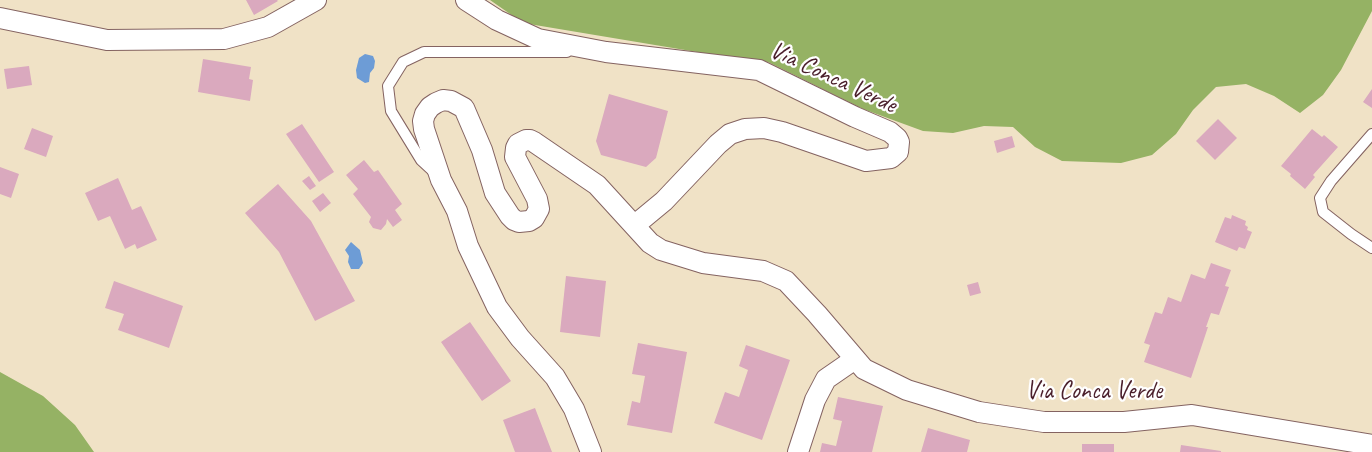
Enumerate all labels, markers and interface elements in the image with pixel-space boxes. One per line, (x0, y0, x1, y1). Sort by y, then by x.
street label: Via Conca Verde (765, 36, 901, 120)
street label: Via Conca Verde (1026, 376, 1162, 406)

